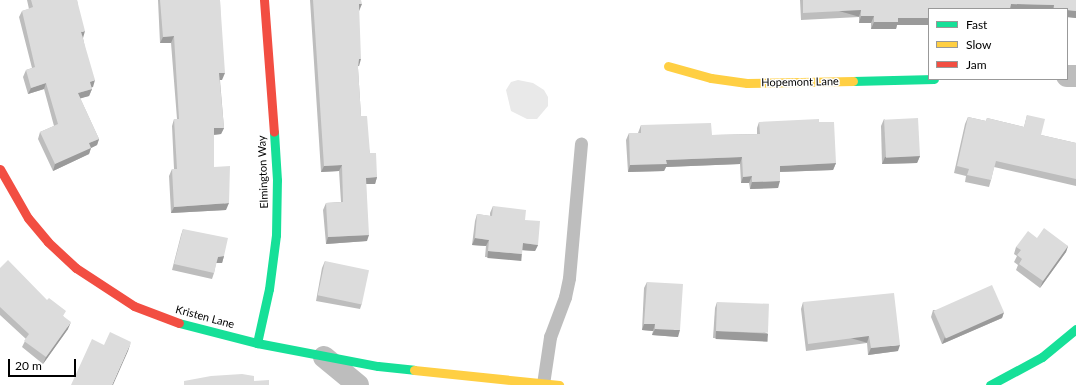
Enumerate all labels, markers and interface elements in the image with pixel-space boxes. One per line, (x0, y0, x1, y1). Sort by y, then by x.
legend (928, 8, 1068, 80)
text: Fast (966, 17, 987, 32)
text: Slow (966, 37, 991, 52)
text: Jam (966, 57, 987, 72)
street label: Hopemont Lane (761, 75, 839, 89)
street label: Elmington Way (255, 135, 271, 209)
street label: Kristen Lane (174, 303, 236, 331)
scale bar (10, 351, 78, 377)
text: 20 m (15, 358, 42, 373)

